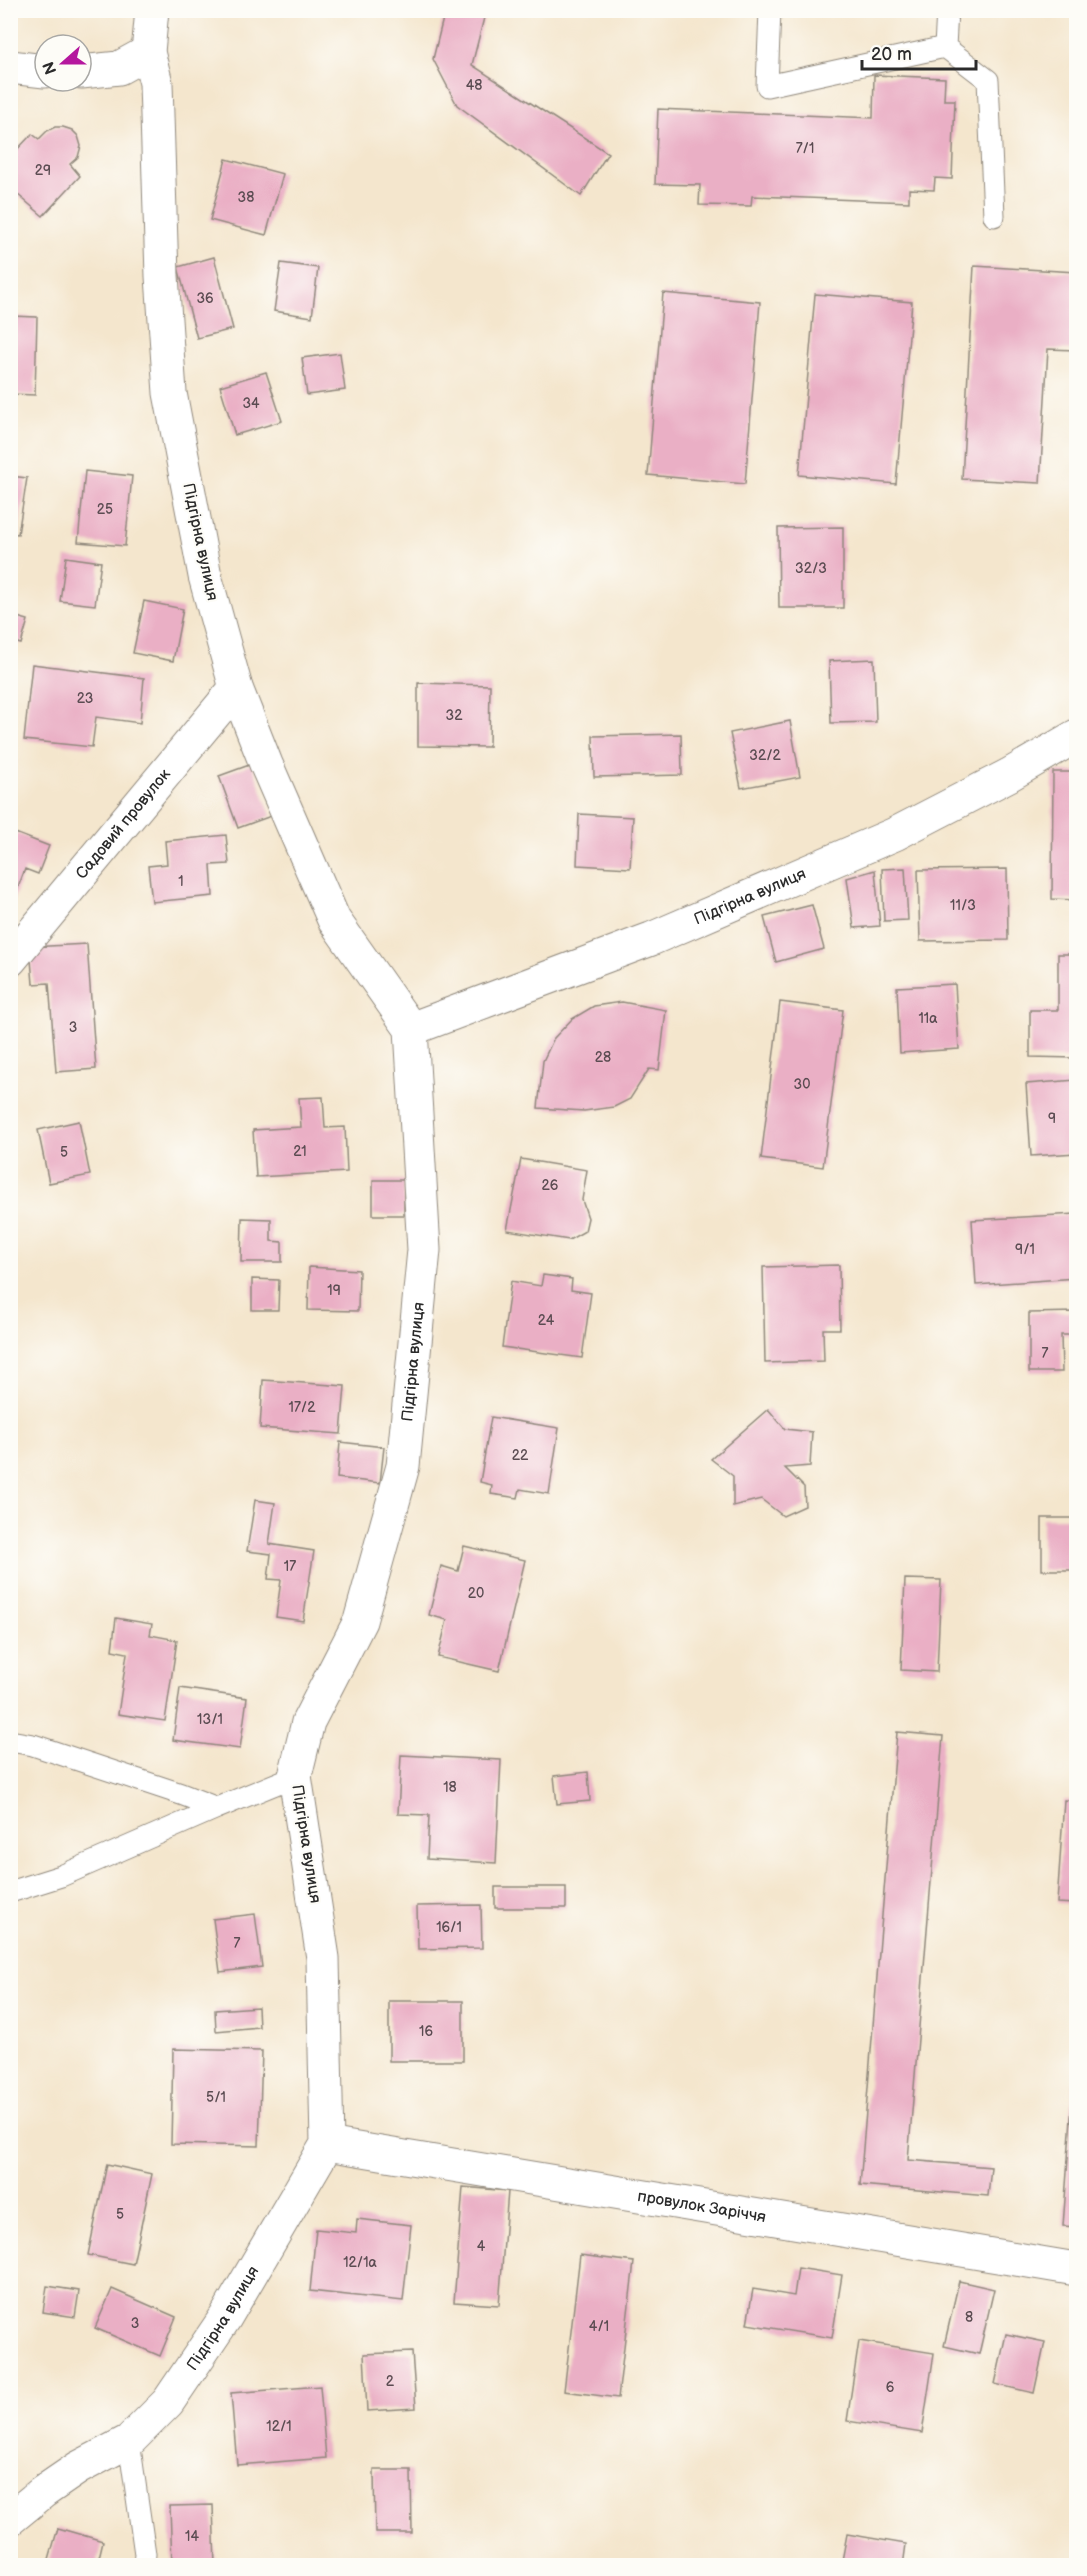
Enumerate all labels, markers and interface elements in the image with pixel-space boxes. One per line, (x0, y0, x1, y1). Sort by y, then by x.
north arrow (33, 33, 93, 93)
scale bar (862, 33, 976, 71)
text: 20 m (871, 44, 912, 65)
text: N (39, 59, 61, 77)
house number: 48 (466, 77, 482, 94)
house number: 7/1 (796, 140, 814, 157)
house number: 29 (35, 162, 51, 179)
house number: 38 (238, 189, 254, 206)
house number: 36 (196, 290, 214, 307)
house number: 34 (242, 395, 260, 412)
street label: Підгірна вулиця (178, 481, 222, 603)
house number: 25 (97, 501, 113, 518)
house number: 32/3 (795, 560, 827, 577)
house number: 23 (77, 690, 93, 707)
house number: 32 (446, 707, 463, 724)
house number: 32/2 (749, 747, 781, 764)
street label: Садовий провулок (72, 765, 175, 883)
street label: Підгірна вулиця (691, 864, 809, 929)
house number: 1 (178, 873, 184, 890)
house number: 11/3 (950, 897, 976, 914)
house number: 11а (918, 1010, 938, 1027)
house number: 3 (69, 1019, 77, 1036)
house number: 28 (595, 1049, 611, 1066)
house number: 30 (794, 1076, 810, 1093)
house number: 9 (1048, 1110, 1056, 1127)
house number: 21 (293, 1143, 307, 1160)
house number: 5 (60, 1144, 68, 1161)
house number: 26 (542, 1177, 559, 1194)
house number: 9/1 (1015, 1241, 1035, 1258)
house number: 19 (327, 1282, 341, 1299)
street label: Підгірна вулиця (398, 1301, 428, 1422)
house number: 24 (538, 1312, 555, 1329)
house number: 7 (1042, 1345, 1049, 1362)
house number: 17/2 (289, 1399, 316, 1416)
house number: 22 (512, 1447, 529, 1464)
house number: 17 (284, 1558, 296, 1575)
house number: 20 (468, 1585, 484, 1602)
house number: 13/1 (197, 1711, 223, 1728)
house number: 18 (443, 1779, 457, 1796)
street label: Підгірна вулиця (287, 1783, 325, 1905)
house number: 16/1 (436, 1919, 462, 1936)
house number: 7 (234, 1935, 241, 1952)
house number: 16 (419, 2023, 433, 2040)
house number: 5/1 (206, 2089, 226, 2106)
street label: провулок Заріччя (636, 2186, 768, 2227)
house number: 5 (116, 2206, 124, 2223)
house number: 4 (477, 2238, 486, 2255)
house number: 12/1а (343, 2254, 378, 2271)
street label: Підгірна вулиця (183, 2263, 263, 2374)
house number: 8 (965, 2309, 973, 2326)
house number: 3 (131, 2315, 139, 2332)
house number: 4/1 (589, 2318, 609, 2335)
house number: 2 (386, 2373, 395, 2390)
house number: 6 (886, 2379, 895, 2396)
house number: 12/1 (266, 2418, 292, 2435)
house number: 14 (185, 2528, 199, 2545)

